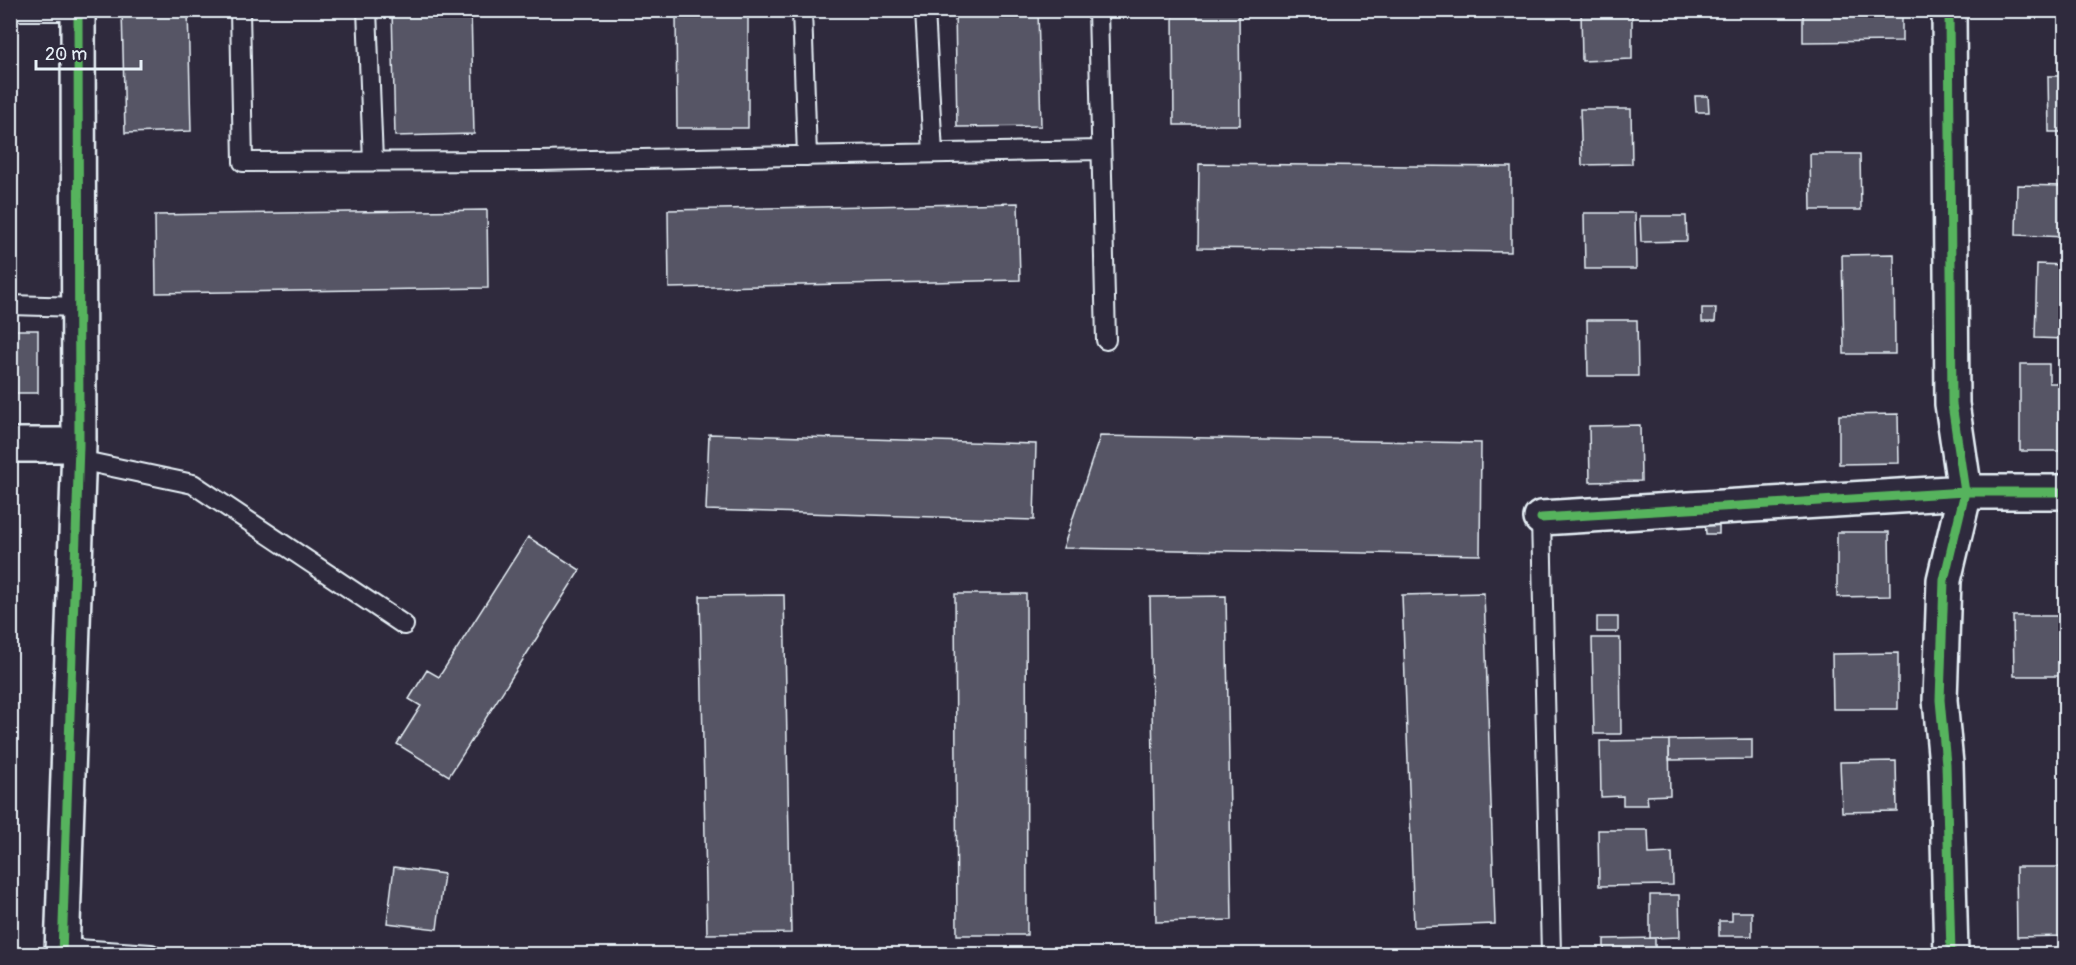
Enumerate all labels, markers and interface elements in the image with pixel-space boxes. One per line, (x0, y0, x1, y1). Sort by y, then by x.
scale bar (36, 33, 141, 71)
text: 20 m (45, 43, 87, 66)

